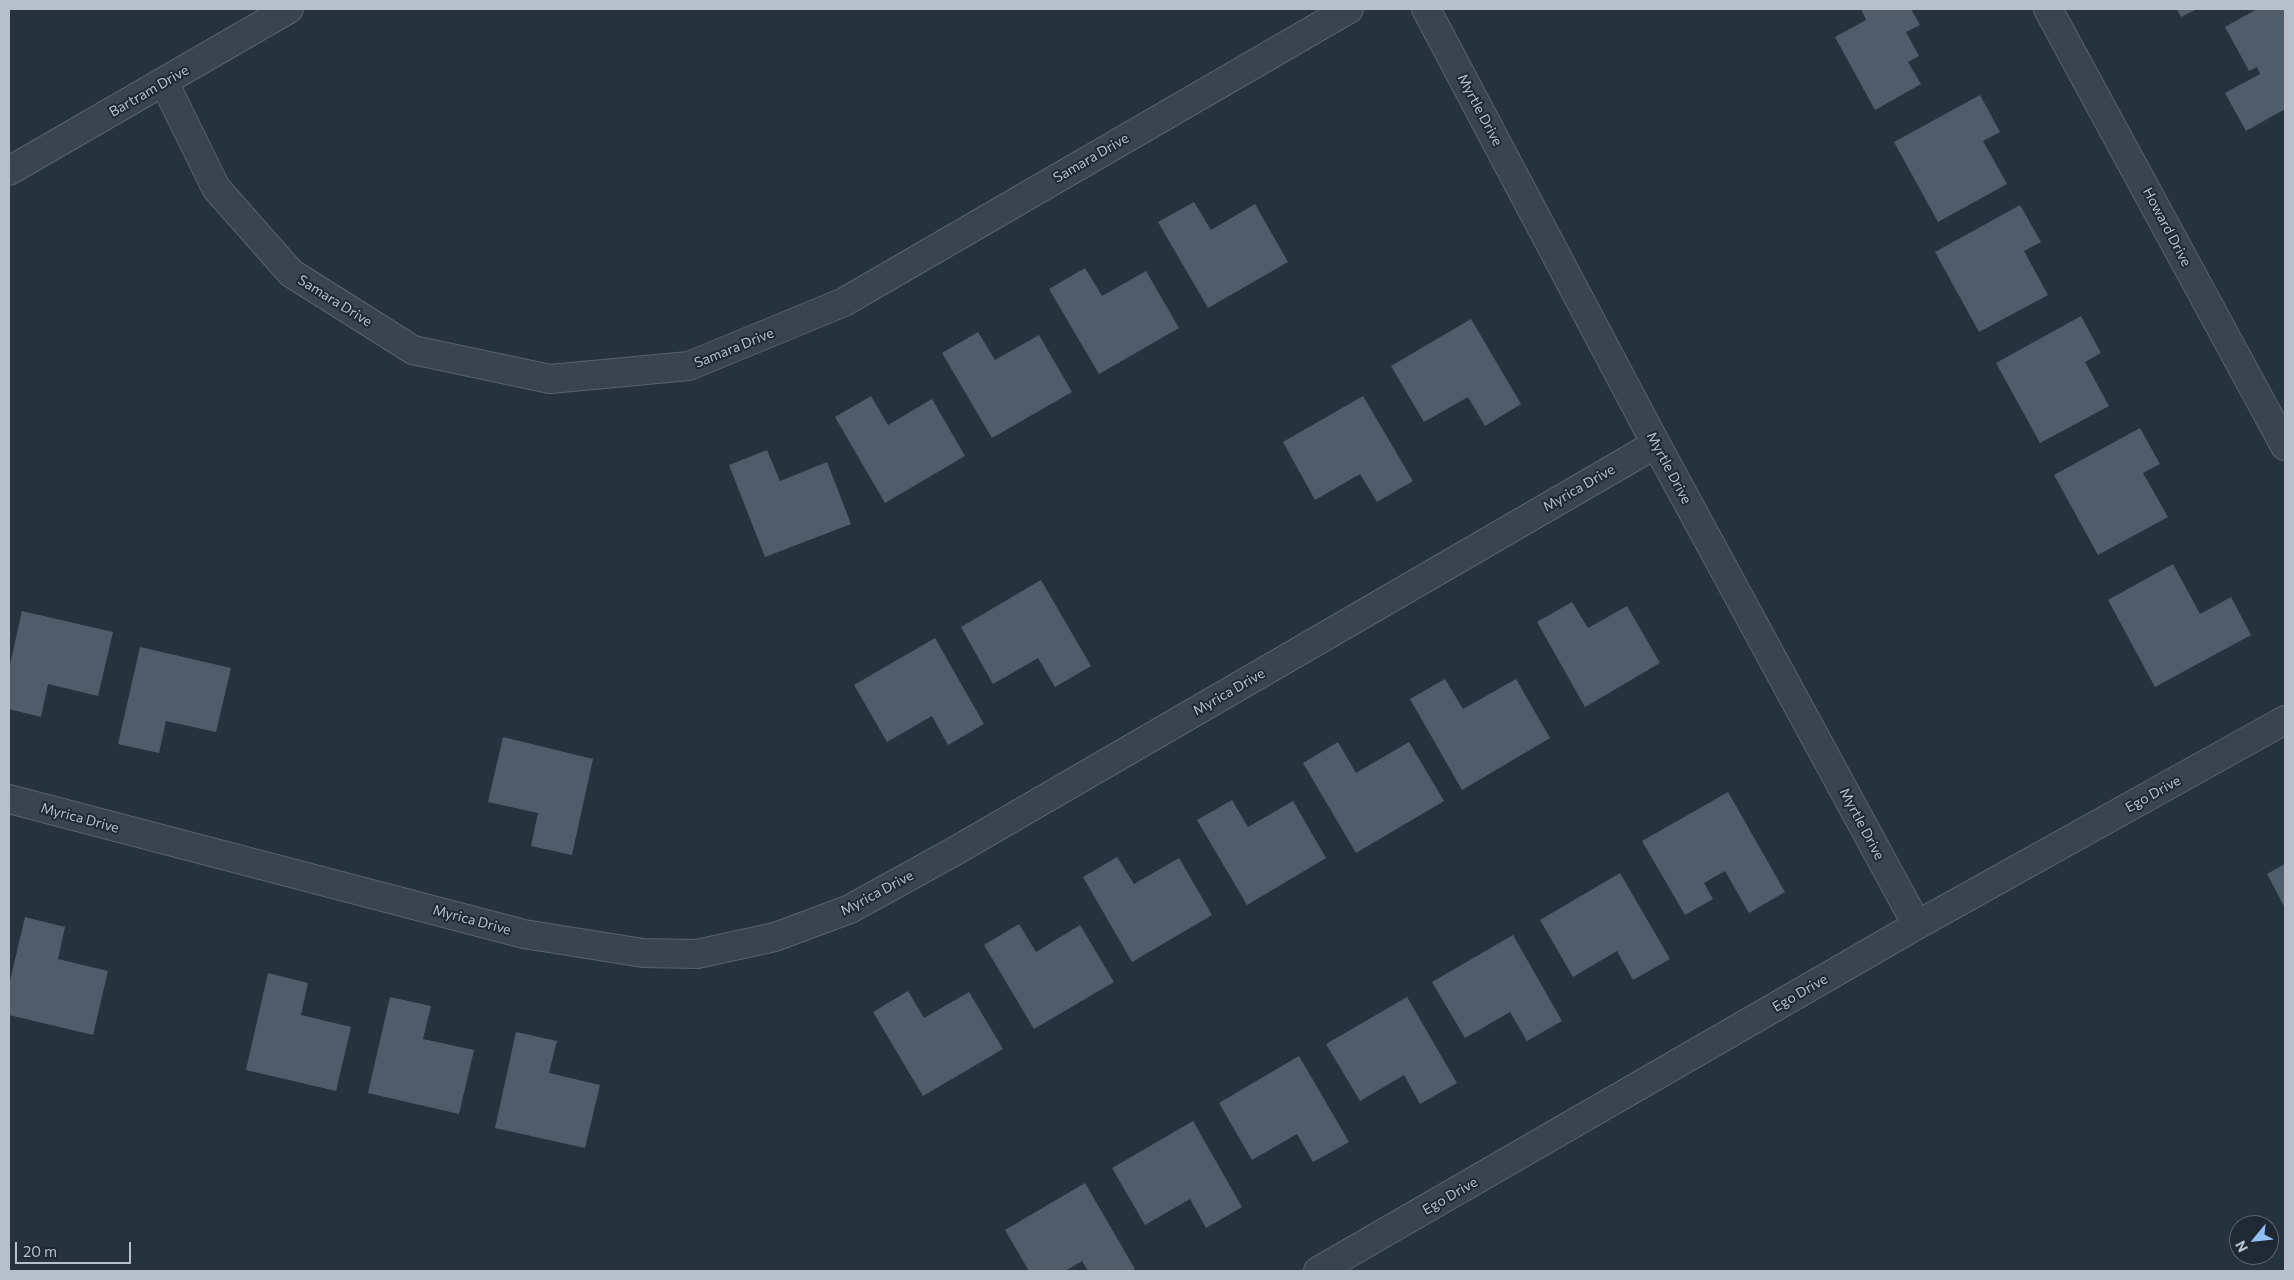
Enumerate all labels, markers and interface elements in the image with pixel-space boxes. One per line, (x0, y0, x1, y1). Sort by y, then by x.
street label: Bartram Drive (106, 61, 192, 121)
street label: Myrtle Drive (1454, 71, 1506, 149)
street label: Samara Drive (1050, 130, 1132, 186)
street label: Howard Drive (2139, 185, 2195, 269)
street label: Samara Drive (295, 272, 375, 330)
street label: Samara Drive (692, 324, 776, 372)
street label: Myrtle Drive (1643, 429, 1695, 507)
street label: Myrica Drive (1540, 461, 1618, 515)
street label: Myrica Drive (1190, 665, 1268, 719)
street label: Ego Drive (2122, 772, 2184, 816)
street label: Myrtle Drive (1836, 785, 1888, 863)
street label: Myrica Drive (39, 800, 121, 836)
street label: Myrica Drive (838, 867, 916, 919)
street label: Myrica Drive (431, 902, 513, 938)
street label: Ego Drive (1770, 971, 1830, 1015)
street label: Ego Drive (1420, 1174, 1480, 1218)
north arrow (2229, 1215, 2279, 1265)
scale bar (18, 1232, 134, 1264)
text: N (2231, 1238, 2251, 1255)
text: 20 m (23, 1242, 57, 1260)

